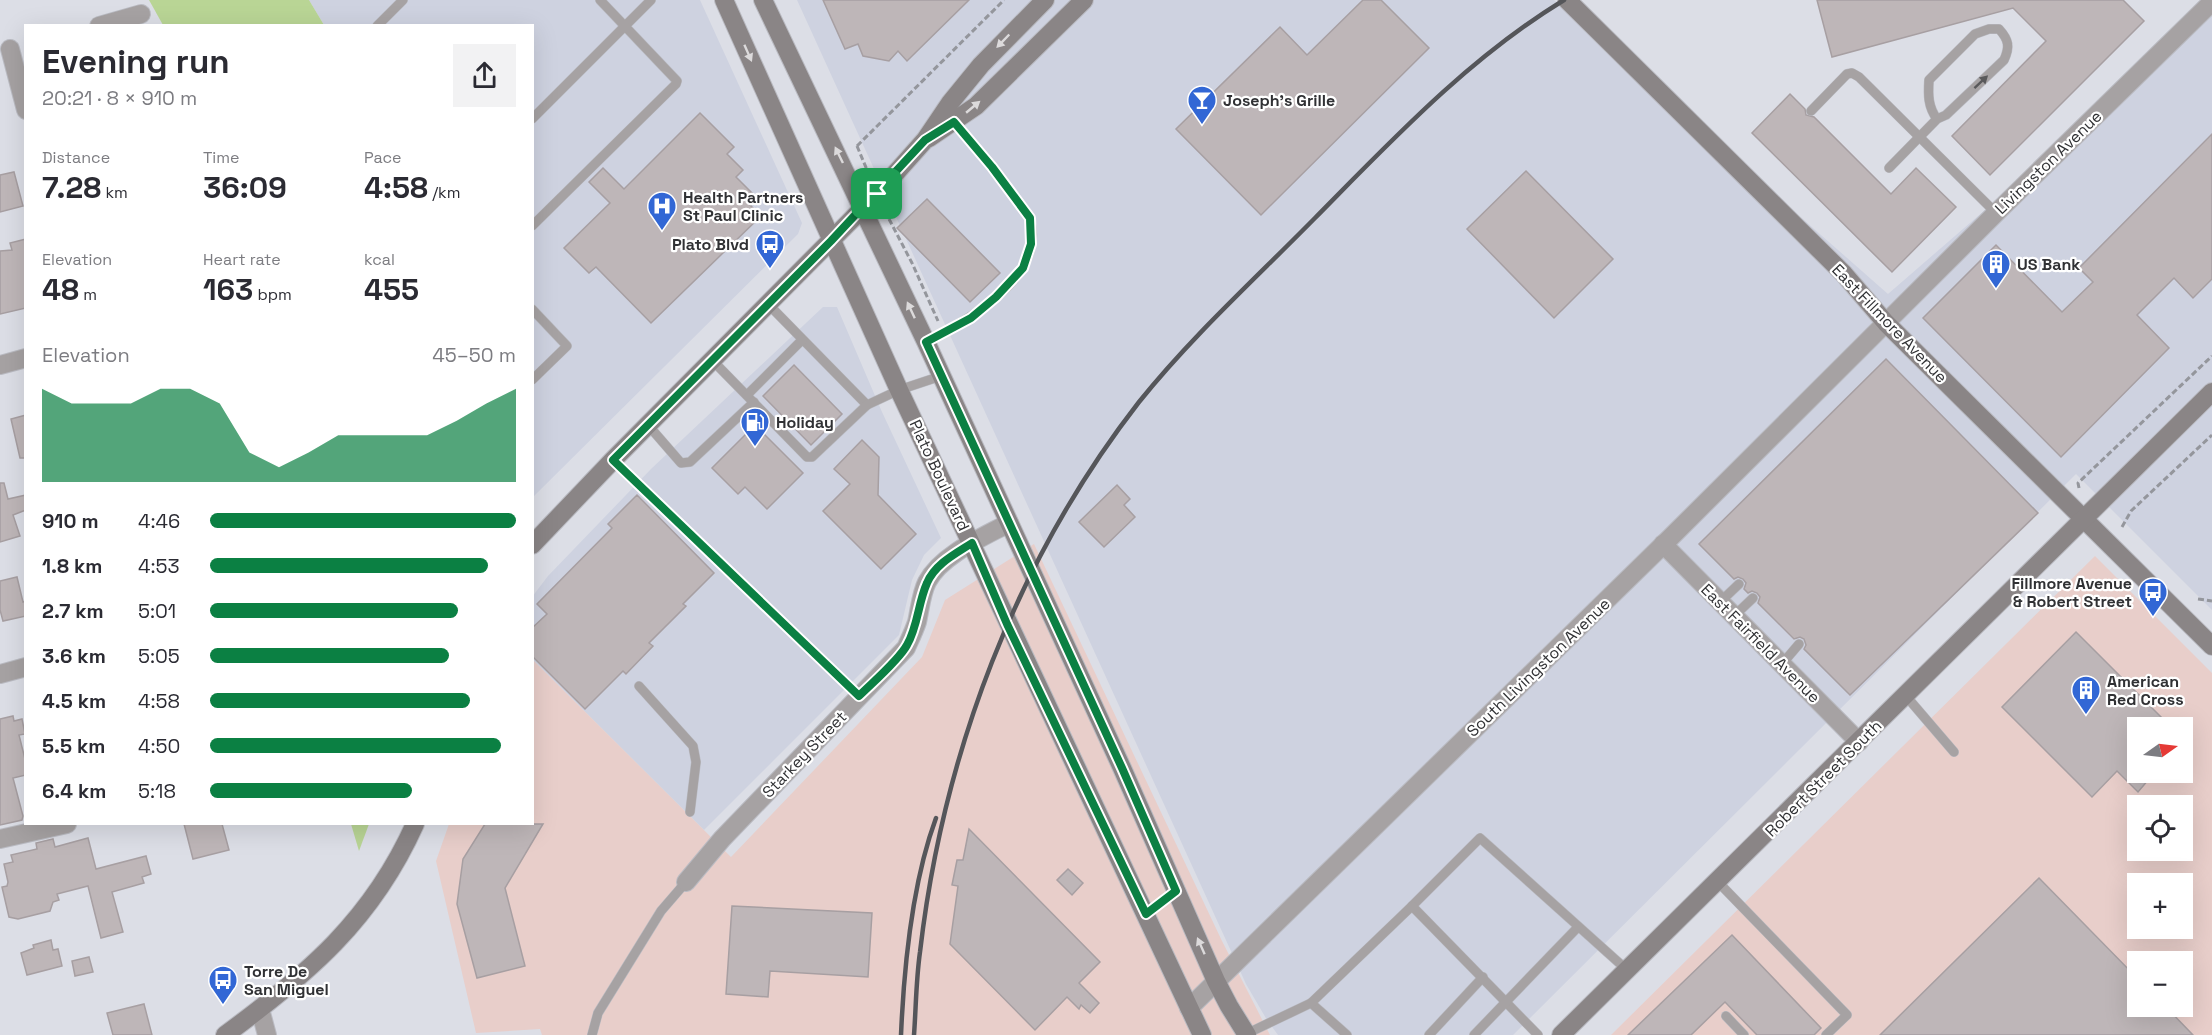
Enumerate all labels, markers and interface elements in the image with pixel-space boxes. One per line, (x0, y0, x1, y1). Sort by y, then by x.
one-way arrow (997, 34, 1011, 48)
text: Evening run (42, 41, 230, 83)
button: share (453, 44, 516, 107)
one-way arrow (743, 45, 752, 62)
one-way arrow (1974, 75, 1988, 89)
bar icon: Joseph's Grille (1186, 84, 1218, 126)
text: 20:21 · 8 × 910 m (42, 85, 197, 111)
place label: Joseph's Grille (1223, 90, 1335, 111)
one-way arrow (965, 101, 980, 114)
street label: Livingston Avenue (1990, 106, 2106, 219)
one-way arrow (834, 146, 843, 163)
text: Distance (42, 147, 110, 168)
text: Time (203, 147, 239, 168)
text: Pace (364, 147, 401, 168)
text: 7.28 (42, 168, 101, 207)
text: 36:09 (203, 168, 287, 207)
text: 4:58 (364, 168, 428, 207)
pin (851, 168, 902, 219)
icon: arrive (860, 177, 893, 210)
text: km (101, 182, 128, 203)
text: /km (428, 182, 460, 203)
place label: Health Partners St Paul Clinic (683, 187, 803, 226)
hospital icon: Health Partners St Paul Clinic (646, 190, 678, 232)
bus stop icon: Plato Blvd (754, 228, 786, 270)
place label: Plato Blvd (672, 234, 749, 255)
building icon: US Bank (1980, 248, 2012, 290)
text: Elevation (42, 249, 112, 270)
text: Heart rate (203, 249, 281, 270)
text: kcal (364, 249, 395, 270)
place label: US Bank (2017, 254, 2080, 275)
street label: East Fillmore Avenue (1827, 259, 1952, 387)
text: 48 (42, 270, 79, 309)
text: 163 (203, 270, 253, 309)
text: 455 (364, 270, 419, 309)
text: m (79, 284, 97, 305)
text: bpm (253, 284, 292, 305)
one-way arrow (906, 302, 915, 319)
text: Elevation (42, 342, 130, 368)
text: 45–50 m (432, 342, 516, 368)
fuel station icon: Holiday (739, 406, 771, 448)
place label: Holiday (776, 412, 834, 433)
street label: Plato Boulevard (905, 416, 974, 534)
text: 910 m (42, 508, 99, 534)
text: 4:46 (138, 508, 180, 534)
text: 1.8 km (42, 553, 102, 579)
text: 4:53 (138, 553, 180, 579)
place label: Fillmore Avenue & Robert Street (2012, 573, 2132, 612)
bus stop icon: Fillmore Avenue & Robert Street (2137, 576, 2169, 618)
street label: East Fairfield Avenue (1697, 579, 1825, 707)
street label: South Livingston Avenue (1462, 593, 1615, 741)
text: 2.7 km (42, 598, 104, 624)
text: 5:01 (138, 598, 176, 624)
text: 3.6 km (42, 643, 106, 669)
text: 5:05 (138, 643, 180, 669)
place label: American Red Cross (2107, 671, 2184, 710)
building icon: American Red Cross (2070, 674, 2102, 716)
text: 4.5 km (42, 688, 106, 714)
text: 4:58 (138, 688, 180, 714)
street label: Starkey Street (758, 706, 851, 802)
street label: Robert Street South (1760, 715, 1886, 841)
north arrow (2127, 717, 2193, 783)
map controls (2127, 717, 2193, 1017)
text: 5.5 km (42, 733, 105, 759)
text: 4:50 (138, 733, 180, 759)
text: 6.4 km (42, 778, 106, 804)
text: 5:18 (138, 778, 176, 804)
button: locate (2127, 795, 2193, 861)
button: + (2127, 873, 2193, 939)
one-way arrow (1196, 937, 1206, 955)
button: − (2127, 951, 2193, 1017)
place label: Torre De San Miguel (244, 961, 329, 1000)
bus stop icon: Torre De San Miguel (207, 964, 239, 1006)

